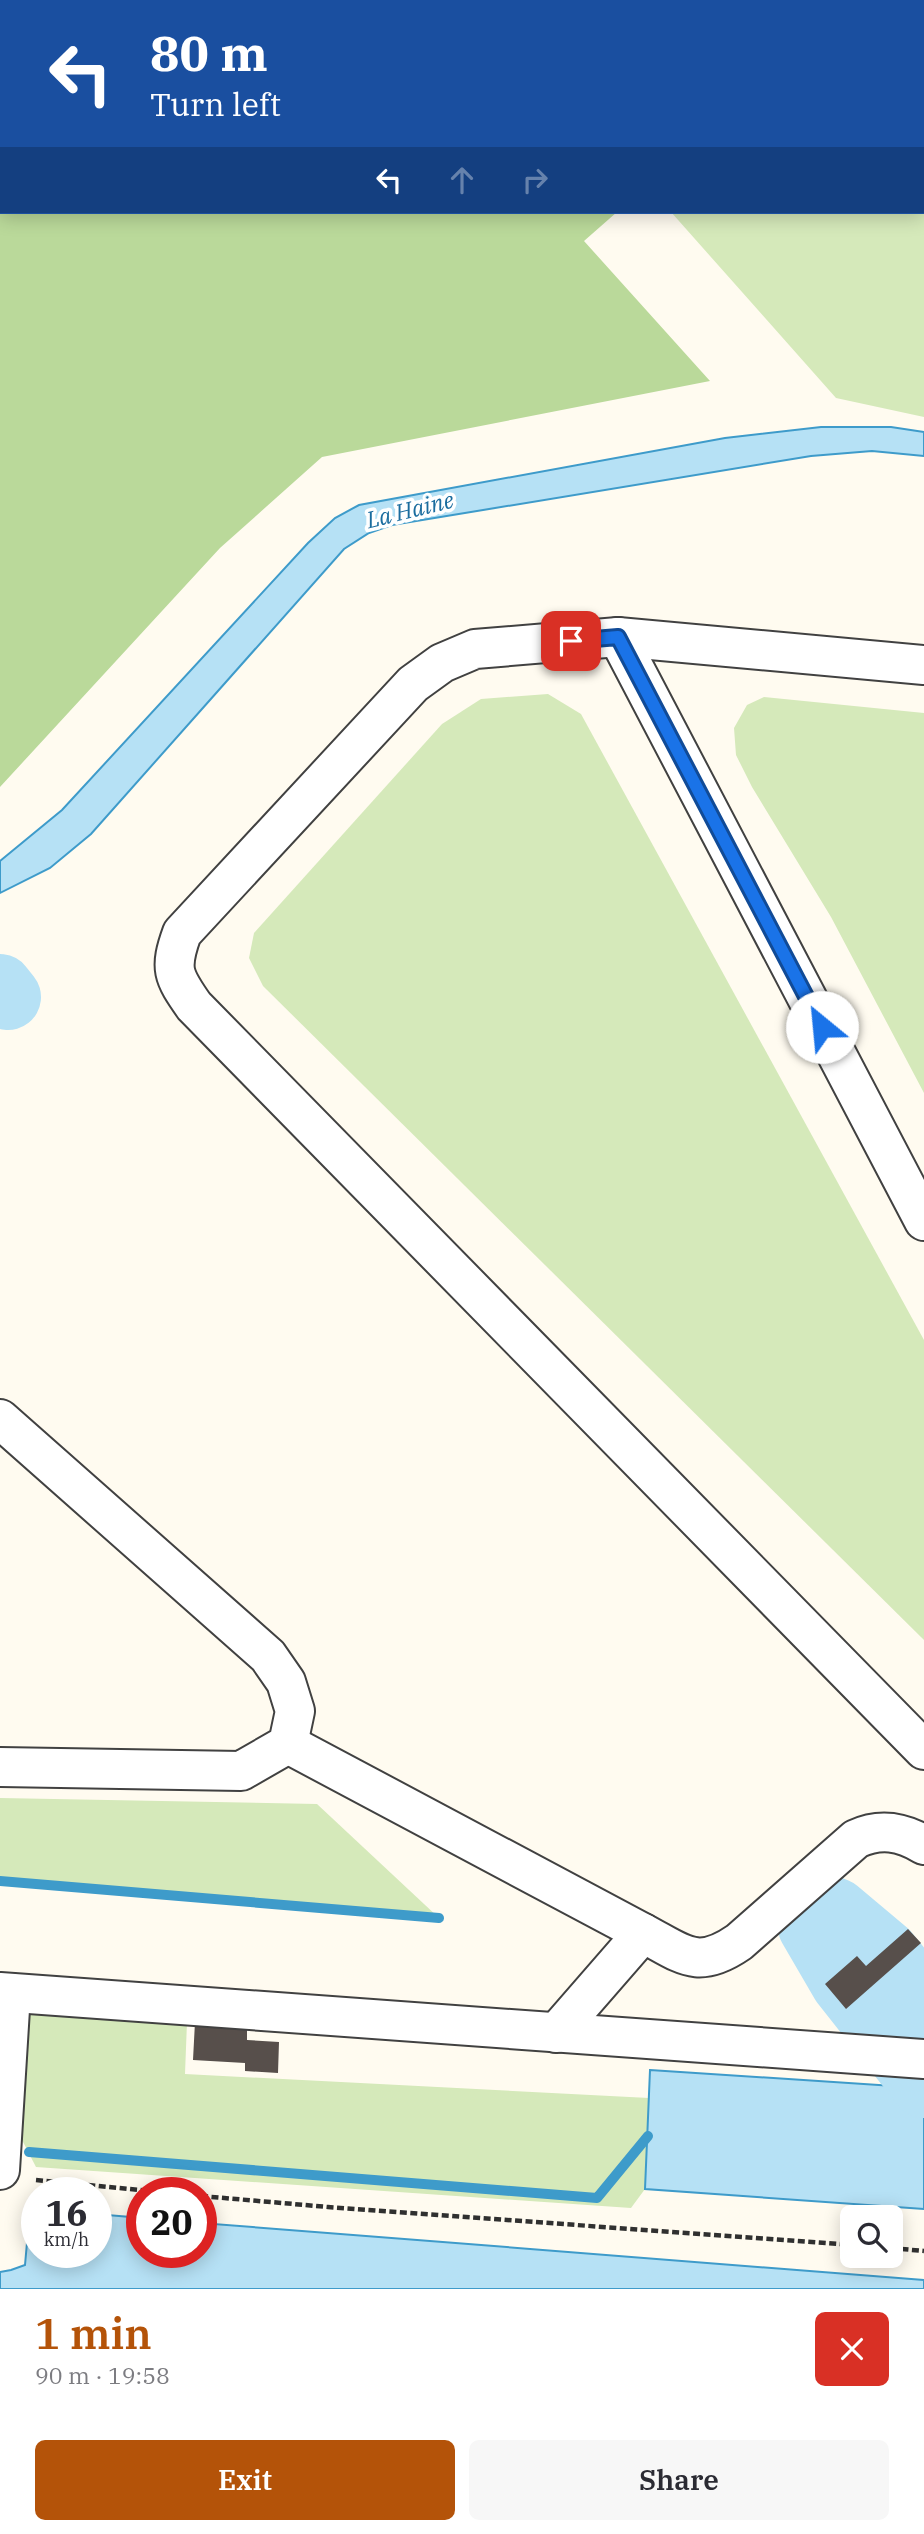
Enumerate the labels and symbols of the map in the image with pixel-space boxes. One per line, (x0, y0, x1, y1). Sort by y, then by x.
water label: La Haine (362, 484, 457, 535)
pin (541, 611, 601, 671)
position arrow (785, 990, 859, 1064)
speed limit sign: 20 (126, 2177, 217, 2268)

